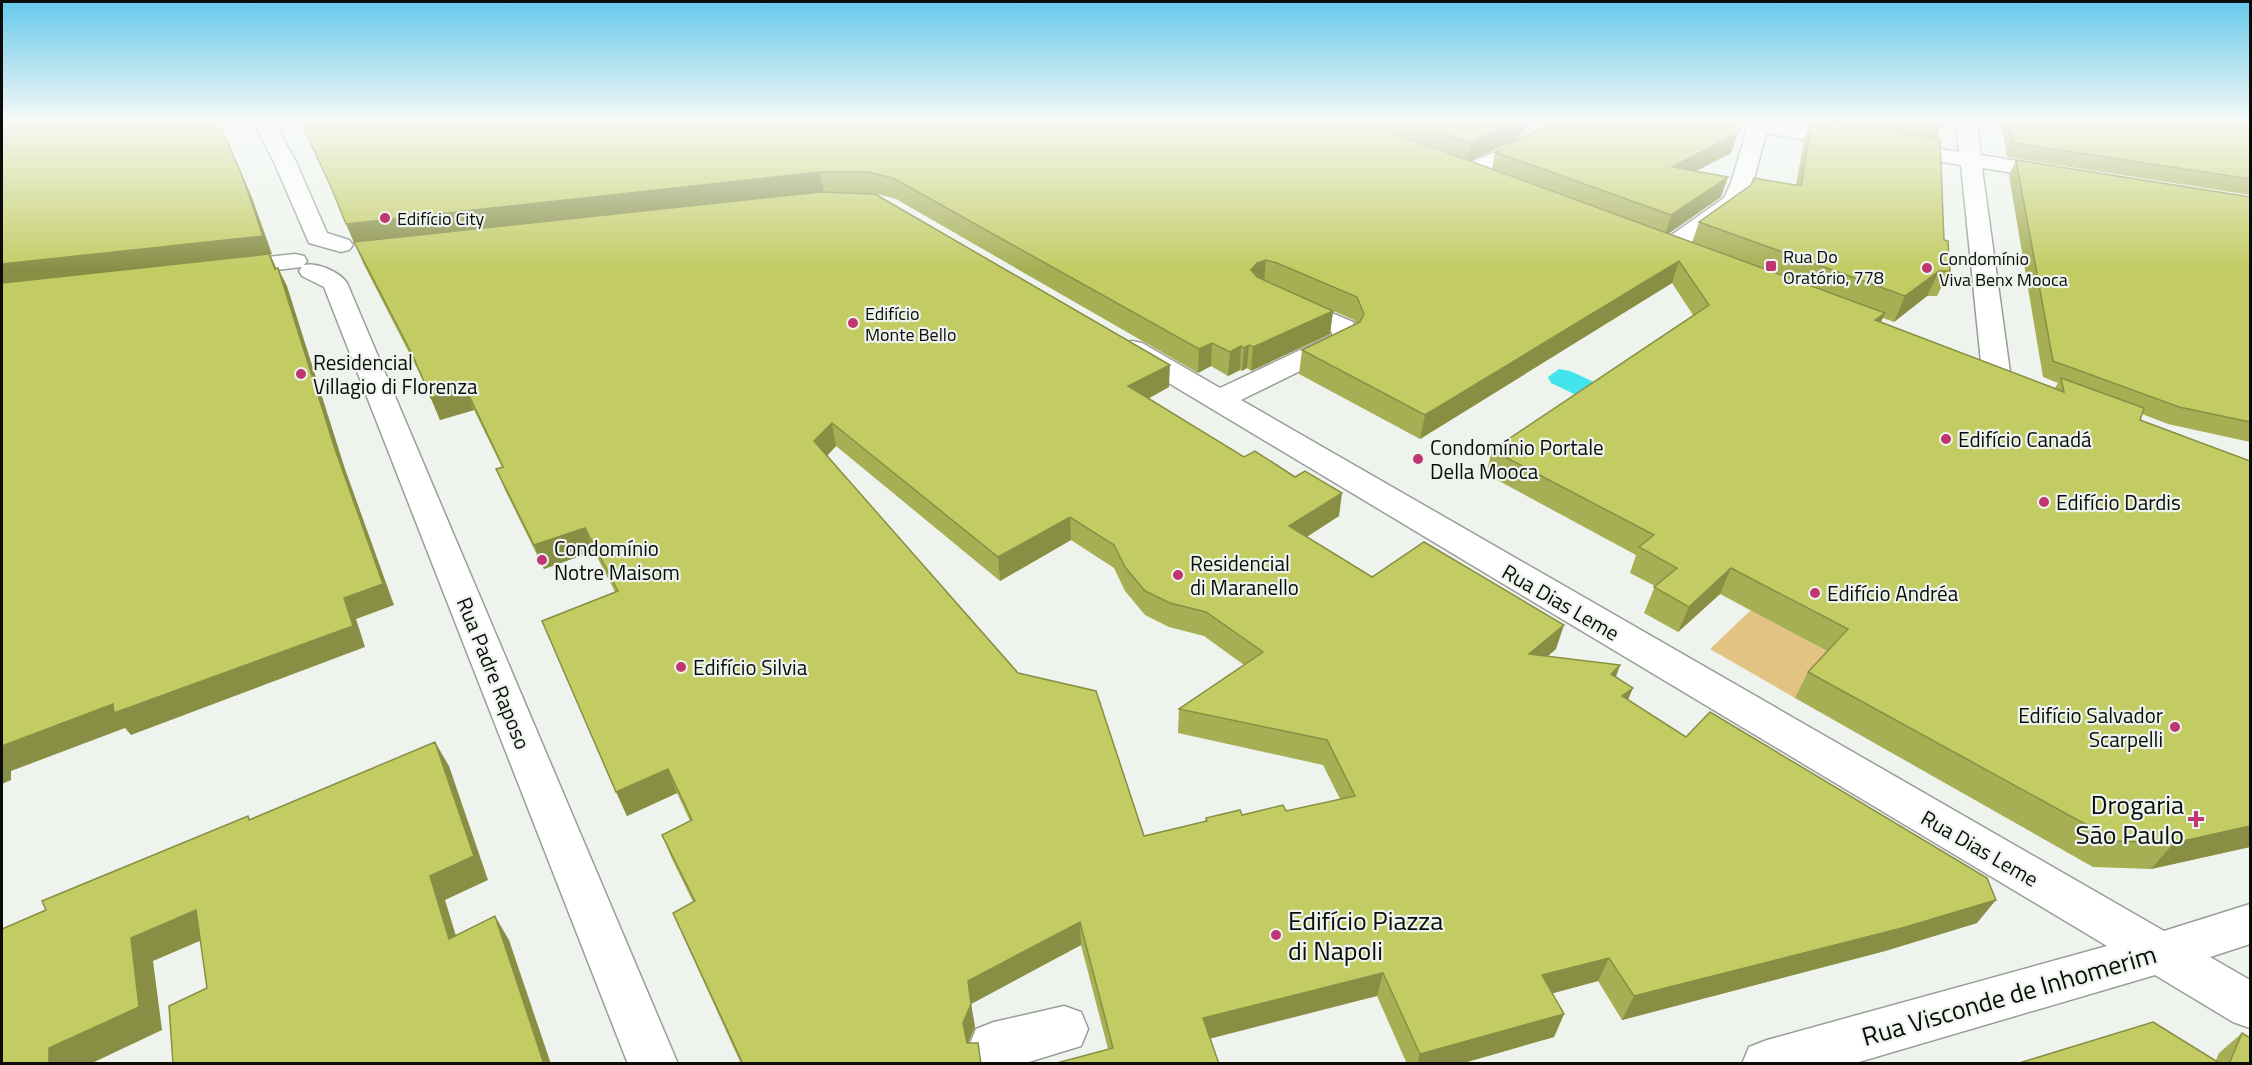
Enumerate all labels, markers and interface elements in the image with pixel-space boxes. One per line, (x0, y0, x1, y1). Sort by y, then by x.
place label: Edifício City (397, 205, 484, 232)
marker: Edifício City (378, 211, 392, 225)
place label: Rua Do Oratório, 778 (1783, 243, 1884, 291)
place label: Condomínio Viva Benx Mooca (1939, 245, 2068, 293)
marker: Rua Do Oratório, 778 (1764, 259, 1778, 273)
marker: Condomínio Viva Benx Mooca (1920, 261, 1934, 275)
place label: Edifício Monte Bello (865, 300, 957, 348)
marker: Edifício Monte Bello (846, 316, 860, 330)
place label: Residencial Villagio di Florenza (313, 346, 478, 402)
marker: Residencial Villagio di Florenza (294, 367, 308, 381)
place label: Edifício Canadá (1958, 423, 2092, 455)
place label: Condomínio Portale Della Mooca (1430, 431, 1604, 487)
marker: Edifício Canadá (1939, 432, 1953, 446)
marker: Condomínio Portale Della Mooca (1411, 452, 1425, 466)
place label: Edifício Dardis (2056, 486, 2181, 518)
marker: Edifício Dardis (2037, 495, 2051, 509)
place label: Condomínio Notre Maisom (554, 532, 680, 588)
place label: Residencial di Maranello (1190, 547, 1299, 603)
marker: Condomínio Notre Maisom (535, 553, 549, 567)
street label: Rua Dias Leme (1496, 555, 1626, 649)
marker: Residencial di Maranello (1171, 568, 1185, 582)
place label: Edifício Andréa (1827, 577, 1959, 609)
marker: Edifício Andréa (1808, 586, 1822, 600)
street label: Rua Padre Raposo (449, 592, 539, 754)
place label: Edifício Silvia (693, 651, 808, 683)
marker: Edifício Silvia (674, 660, 688, 674)
place label: Edifício Salvador Scarpelli (2018, 699, 2163, 755)
marker: Edifício Salvador Scarpelli (2168, 720, 2182, 734)
place label: Drogaria São Paulo (2076, 785, 2184, 854)
street label: Rua Dias Leme (1915, 801, 2045, 895)
marker: Drogaria São Paulo (2189, 812, 2203, 826)
place label: Edifício Piazza di Napoli (1288, 901, 1443, 970)
marker: Edifício Piazza di Napoli (1269, 928, 1283, 942)
street label: Rua Visconde de Inhomerim (1857, 934, 2161, 1056)

